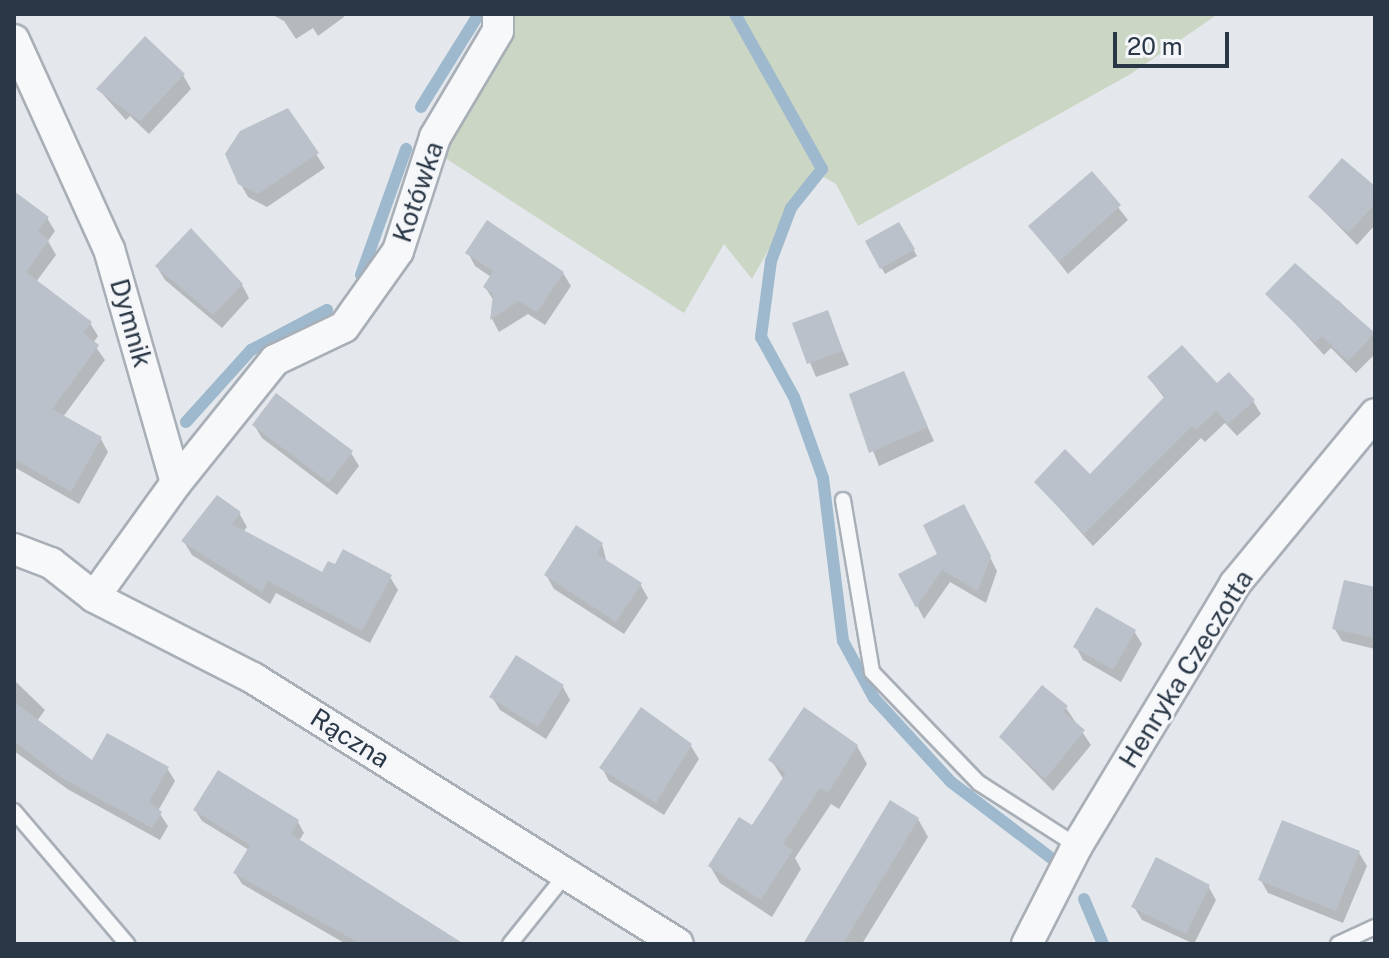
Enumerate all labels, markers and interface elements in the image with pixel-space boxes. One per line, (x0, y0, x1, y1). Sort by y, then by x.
scale bar (1117, 16, 1233, 66)
text: 20 m (1127, 32, 1183, 60)
street label: Kotówka (386, 138, 450, 246)
street label: Dymnik (104, 275, 158, 371)
street label: Henryka Czeczotta (1113, 564, 1259, 774)
street label: Rączna (305, 702, 395, 774)

